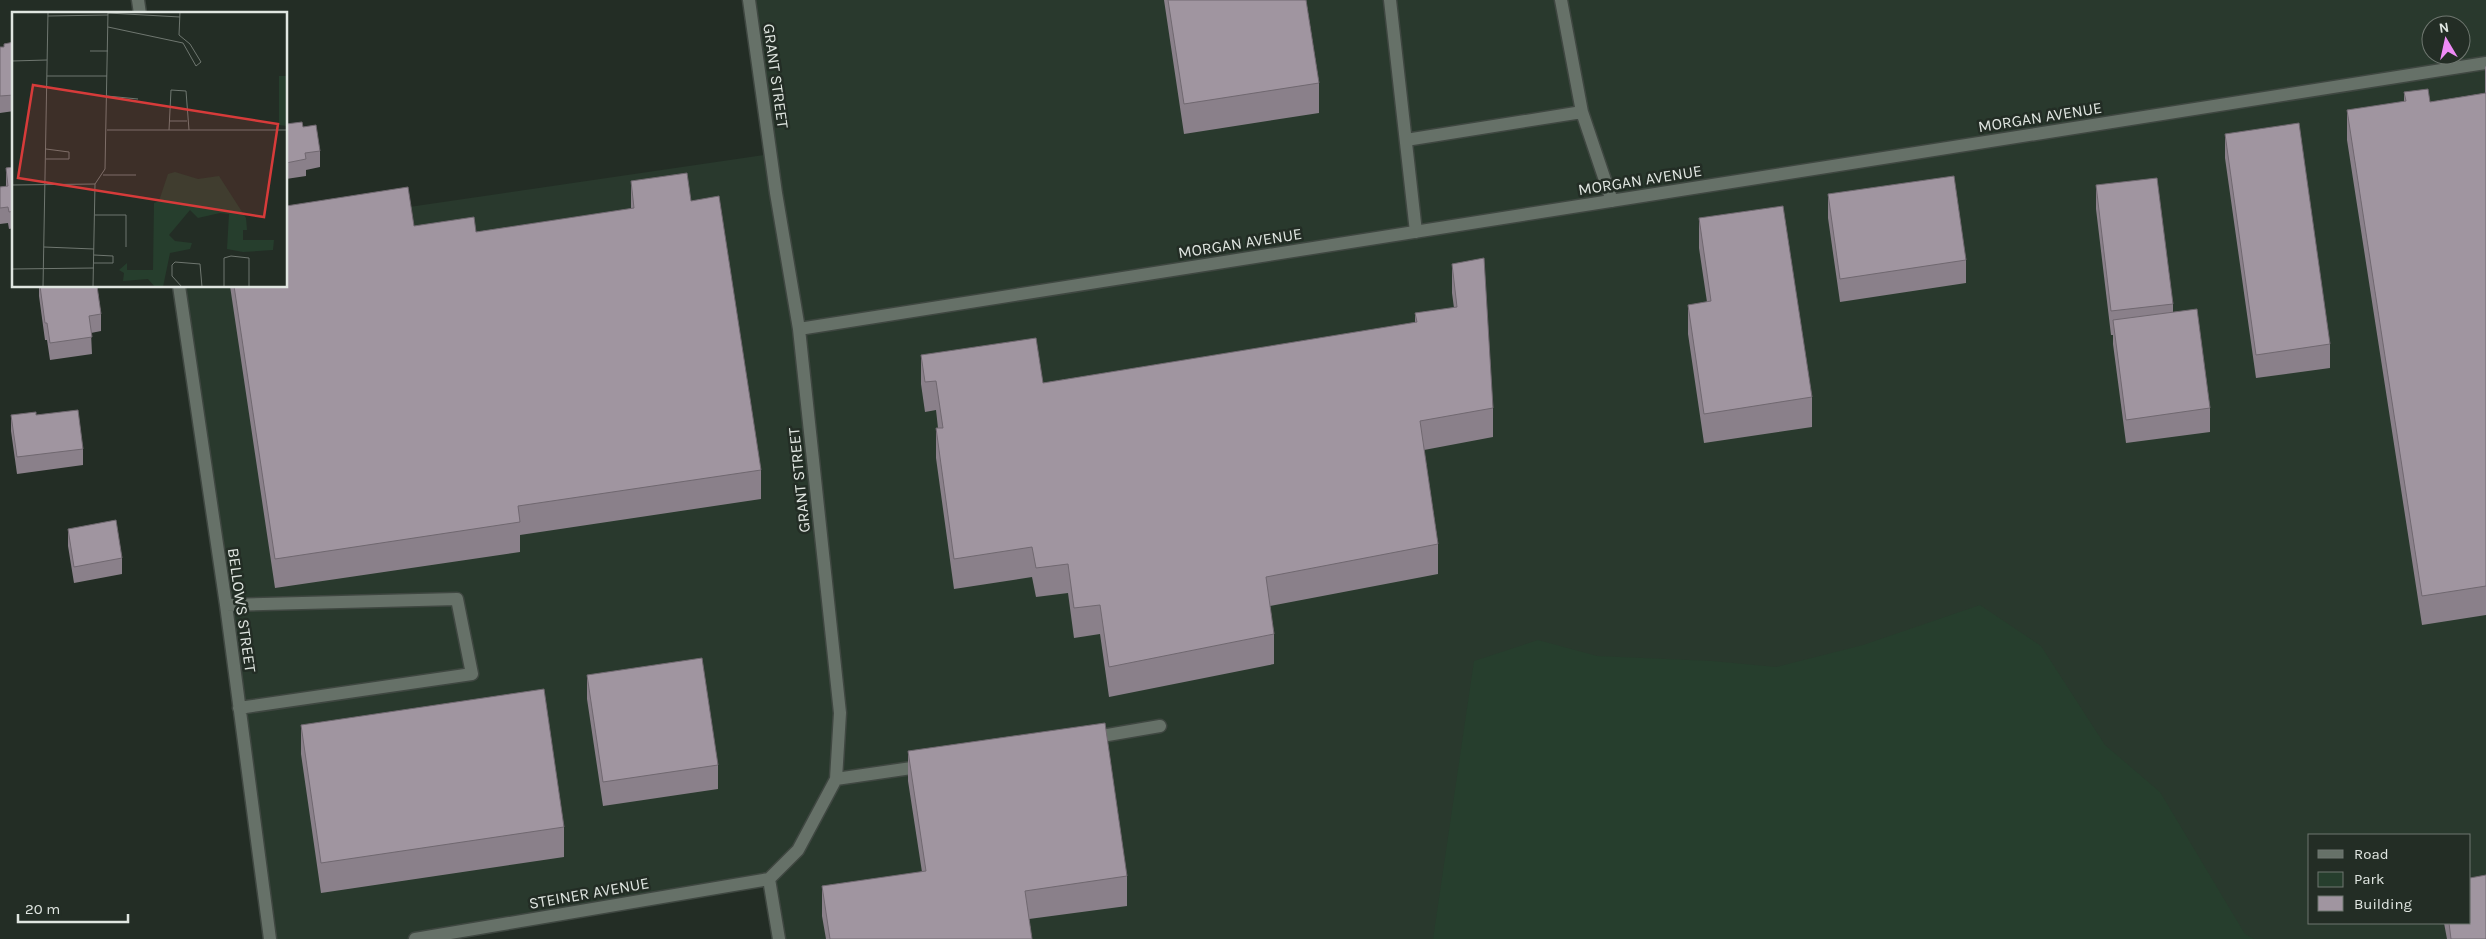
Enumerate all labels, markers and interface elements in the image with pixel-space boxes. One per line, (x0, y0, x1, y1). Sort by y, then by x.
inset map (12, 12, 288, 288)
north arrow (2421, 15, 2471, 65)
text: N (2438, 18, 2450, 37)
street label: GRANT STREET (759, 22, 793, 130)
street label: MORGAN AVENUE (1977, 98, 2103, 136)
street label: MORGAN AVENUE (1577, 161, 1703, 199)
street label: MORGAN AVENUE (1177, 224, 1303, 262)
street label: GRANT STREET (784, 427, 814, 533)
street label: BELLOWS STREET (224, 547, 260, 673)
legend (2308, 834, 2471, 924)
text: Road (2354, 845, 2389, 863)
text: Park (2354, 870, 2384, 888)
street label: STEINER AVENUE (527, 873, 651, 913)
scale bar (18, 892, 128, 924)
text: Building (2354, 895, 2412, 913)
text: 20 m (25, 900, 60, 918)

